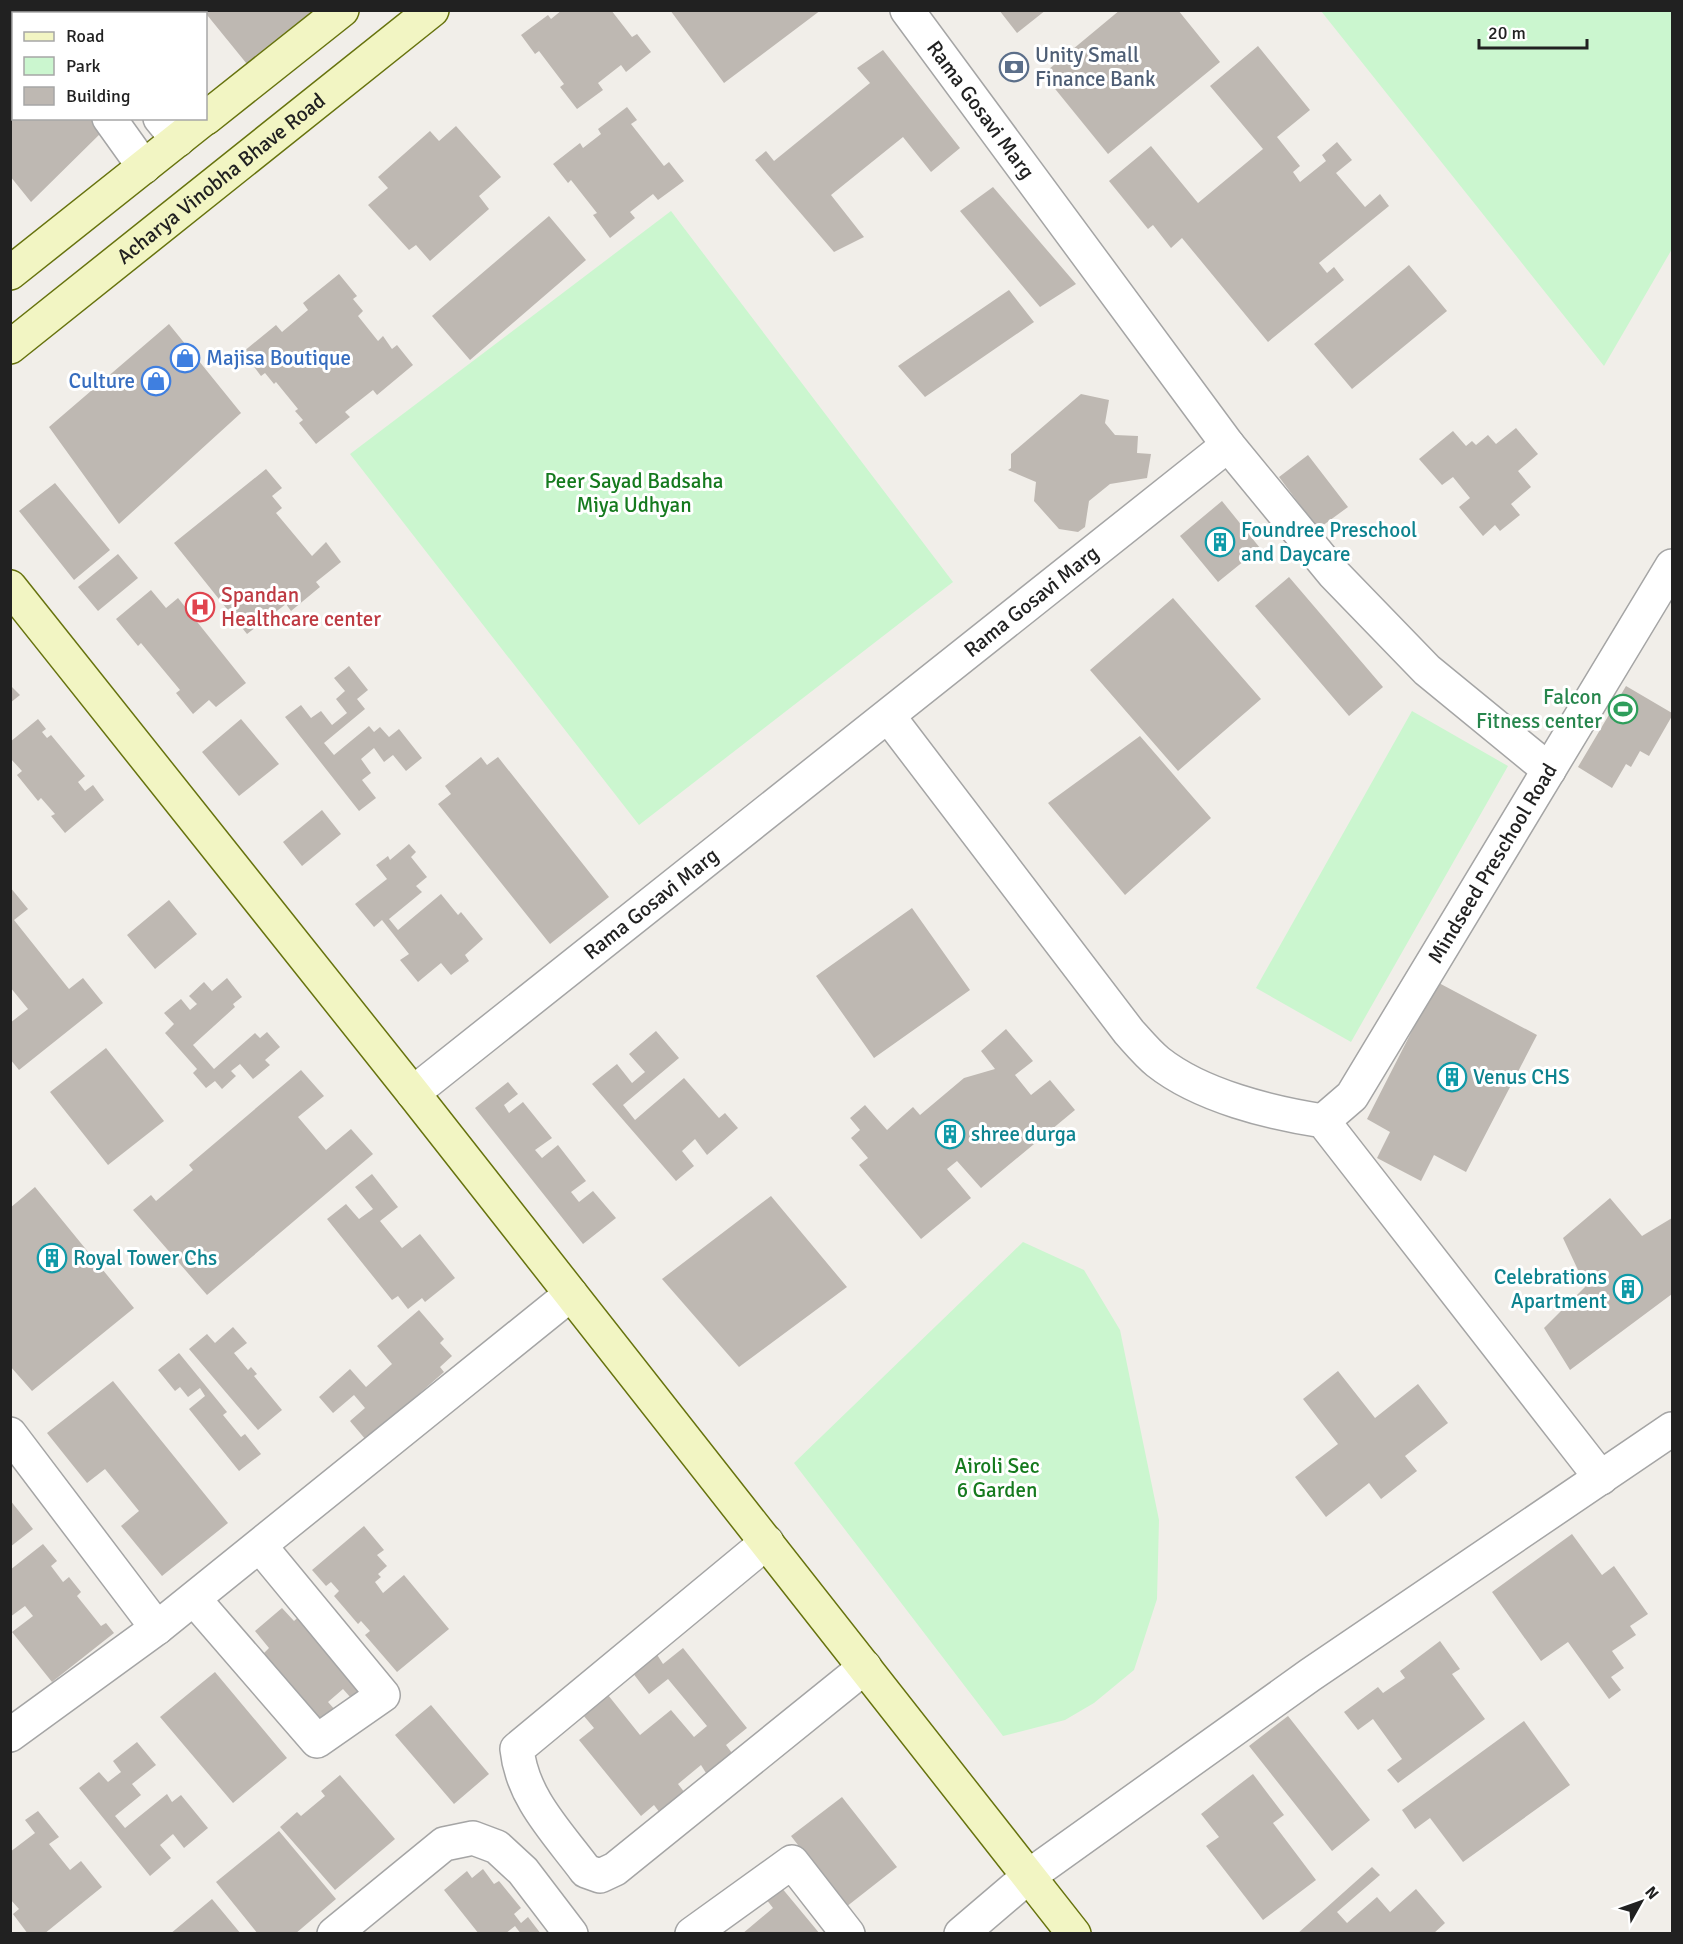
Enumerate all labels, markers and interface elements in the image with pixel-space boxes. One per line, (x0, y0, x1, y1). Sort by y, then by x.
legend (12, 12, 207, 120)
scale bar (1479, 12, 1587, 50)
text: 20 m (1488, 22, 1526, 44)
text: Road (66, 25, 105, 47)
street label: Rama Gosavi Marg (921, 36, 1040, 184)
place label: Unity Small Finance Bank (1035, 42, 1156, 92)
bank icon: Unity Small Finance Bank (998, 51, 1030, 83)
text: Park (66, 55, 101, 77)
text: Building (66, 85, 130, 107)
street label: Acharya Vinobha Bhave Road (111, 87, 331, 270)
shop icon: Majisa Boutique (169, 342, 201, 374)
place label: Majisa Boutique (206, 345, 351, 371)
shop icon: Culture (140, 365, 172, 397)
place label: Culture (68, 368, 135, 394)
park label: Peer Sayad Badsaha Miya Udhyan (545, 468, 723, 518)
place label: Foundree Preschool and Daycare (1241, 517, 1417, 567)
building icon: Foundree Preschool and Daycare (1204, 526, 1236, 558)
street label: Rama Gosavi Marg (959, 540, 1104, 663)
place label: Spandan Healthcare center (221, 582, 381, 632)
hospital icon: Spandan Healthcare center (184, 591, 216, 623)
place label: Falcon Fitness center (1476, 684, 1602, 734)
sports icon: Falcon Fitness center (1607, 693, 1639, 725)
street label: Mindseed Preschool Road (1422, 759, 1563, 968)
street label: Rama Gosavi Marg (578, 842, 724, 965)
building icon: Venus CHS (1436, 1061, 1468, 1093)
place label: Venus CHS (1473, 1064, 1570, 1090)
building icon: shree durga (934, 1118, 966, 1150)
place label: shree durga (971, 1121, 1076, 1147)
building icon: Royal Tower Chs (36, 1242, 68, 1274)
place label: Royal Tower Chs (73, 1245, 217, 1271)
place label: Celebrations Apartment (1494, 1264, 1607, 1314)
building icon: Celebrations Apartment (1612, 1273, 1644, 1305)
park label: Airoli Sec 6 Garden (954, 1453, 1040, 1503)
north arrow (1611, 1872, 1671, 1932)
text: N (1640, 1882, 1663, 1904)

